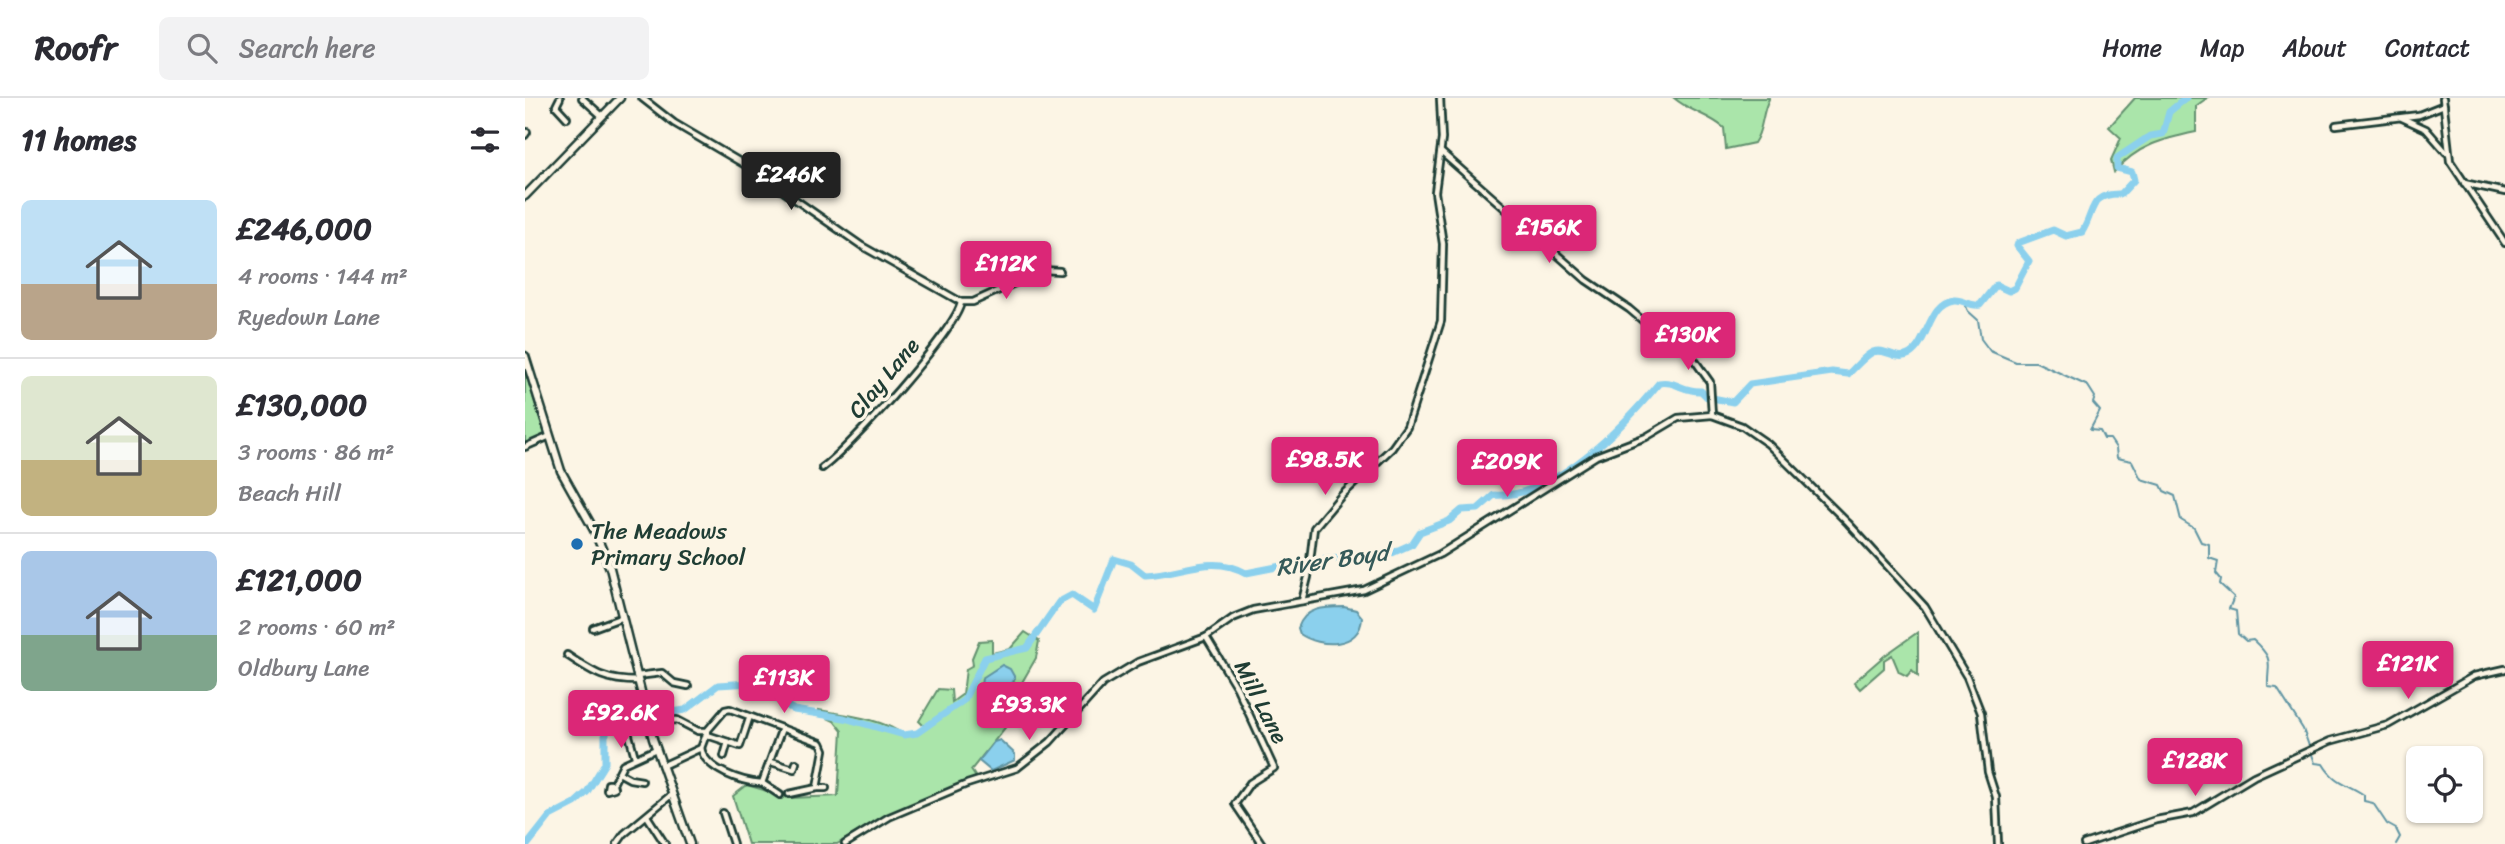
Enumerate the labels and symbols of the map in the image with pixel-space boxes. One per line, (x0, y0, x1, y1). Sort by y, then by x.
pin: £246K (742, 152, 840, 212)
pin: £156K (1500, 206, 1598, 265)
pin: £112K (957, 242, 1055, 301)
pin: £130K (1639, 313, 1737, 372)
street label: Clay Lane (837, 328, 931, 428)
pin: £98.5K (1268, 438, 1382, 497)
pin: £209K (1458, 440, 1556, 499)
place label: The Meadows Primary School (591, 511, 746, 578)
water label: River Boyd (1273, 530, 1397, 589)
marker: The Meadows Primary School (569, 536, 585, 552)
pin: £121K (2359, 642, 2457, 701)
street label: Mill Lane (1222, 653, 1300, 751)
pin: £113K (735, 656, 833, 715)
pin: £93.3K (972, 682, 1086, 742)
pin: £92.6K (564, 690, 678, 750)
pin: £128K (2146, 738, 2244, 798)

